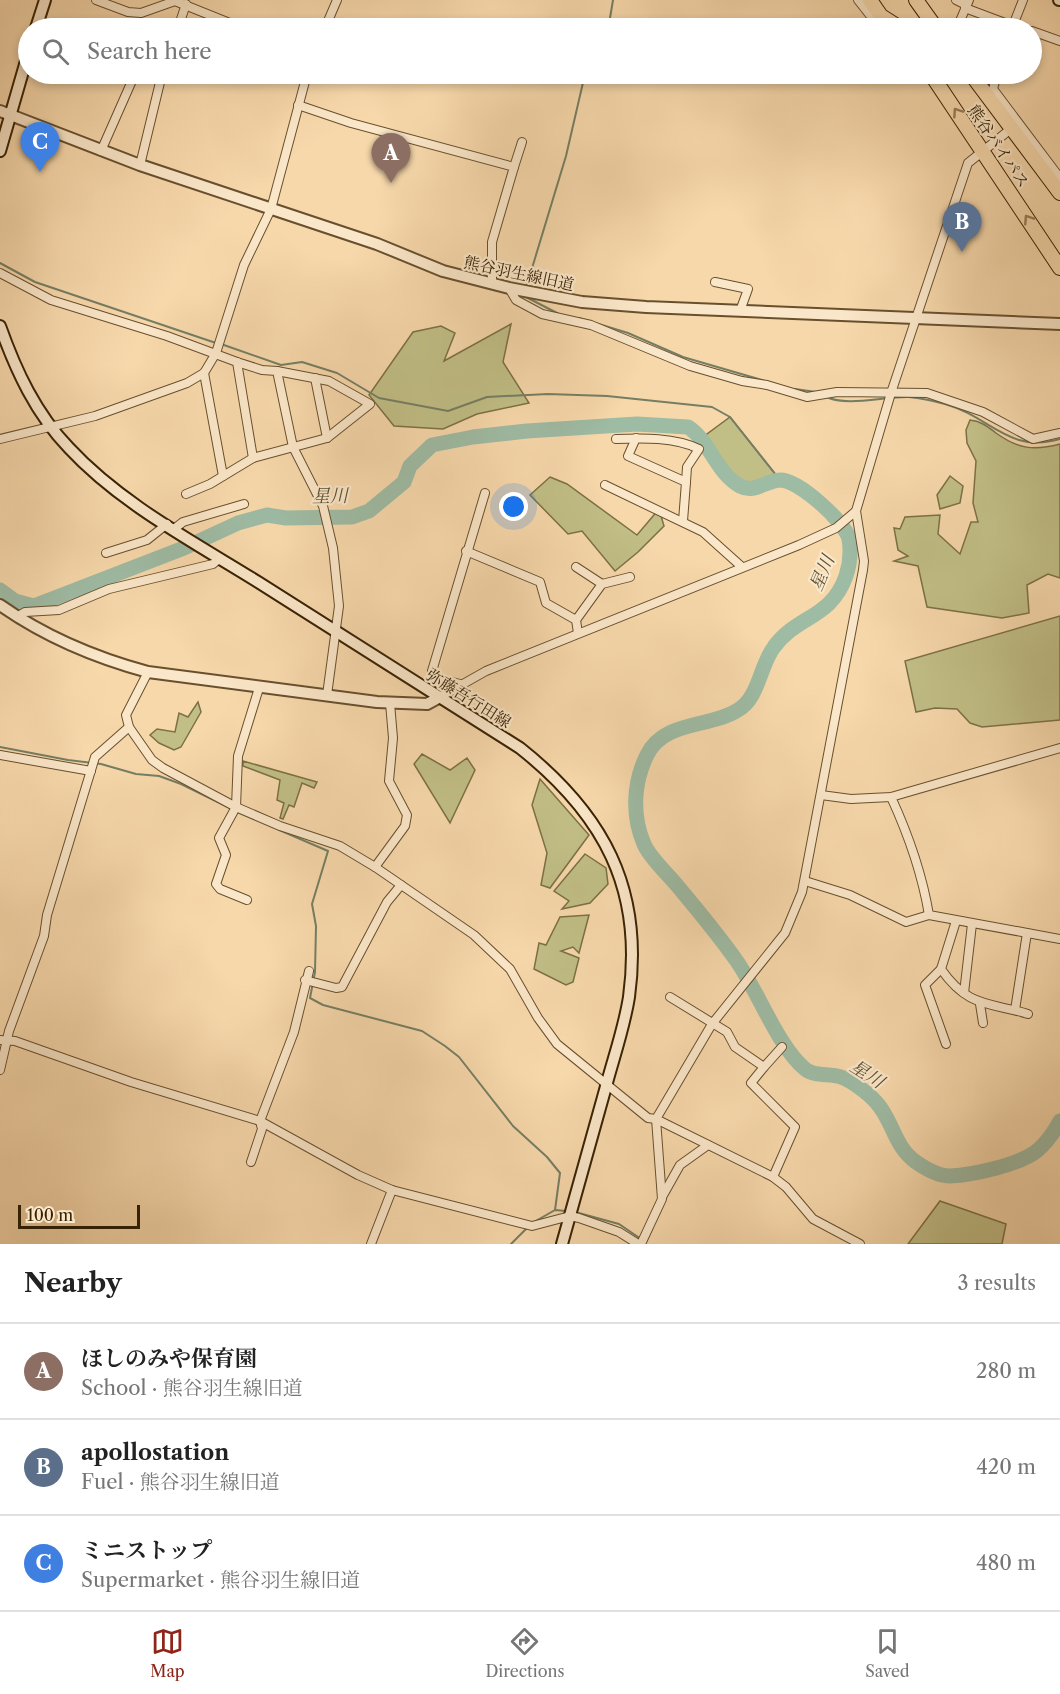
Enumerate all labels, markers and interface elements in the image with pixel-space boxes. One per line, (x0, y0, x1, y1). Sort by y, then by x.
search box (18, 18, 1042, 84)
icon: search (39, 35, 72, 68)
text: Search here (87, 38, 212, 65)
street label: 熊谷バイパス (964, 101, 1034, 191)
one-way arrow (953, 108, 964, 119)
pin: C (20, 122, 60, 172)
pin: A (372, 134, 410, 183)
pin: B (942, 202, 982, 252)
one-way arrow (1024, 215, 1035, 226)
street label: 熊谷羽生線旧道 (462, 252, 576, 294)
water label: 星川 (312, 485, 350, 507)
your location (499, 492, 528, 521)
water label: 星川 (805, 550, 840, 594)
street label: 弥藤吾行田線 (423, 664, 515, 732)
water label: 星川 (846, 1055, 890, 1094)
scale bar (18, 1202, 140, 1230)
text: 100 m (27, 1205, 73, 1225)
text: Nearby (24, 1267, 122, 1299)
text: 3 results (958, 1271, 1036, 1295)
text: ほしのみや保育園 (81, 1345, 257, 1372)
text: A (36, 1359, 51, 1383)
text: 280 m (976, 1359, 1036, 1383)
text: School · 熊谷羽生線旧道 (81, 1376, 303, 1400)
text: apollostation (81, 1439, 229, 1466)
text: B (36, 1455, 51, 1479)
text: 420 m (976, 1455, 1036, 1479)
text: Fuel · 熊谷羽生線旧道 (81, 1470, 280, 1494)
text: ミニストップ (81, 1537, 212, 1564)
text: C (35, 1551, 52, 1575)
text: 480 m (976, 1551, 1036, 1575)
text: Supermarket · 熊谷羽生線旧道 (81, 1568, 360, 1592)
tab: Map (150, 1625, 185, 1681)
tab: Directions (485, 1625, 564, 1681)
tab: Saved (865, 1625, 910, 1681)

